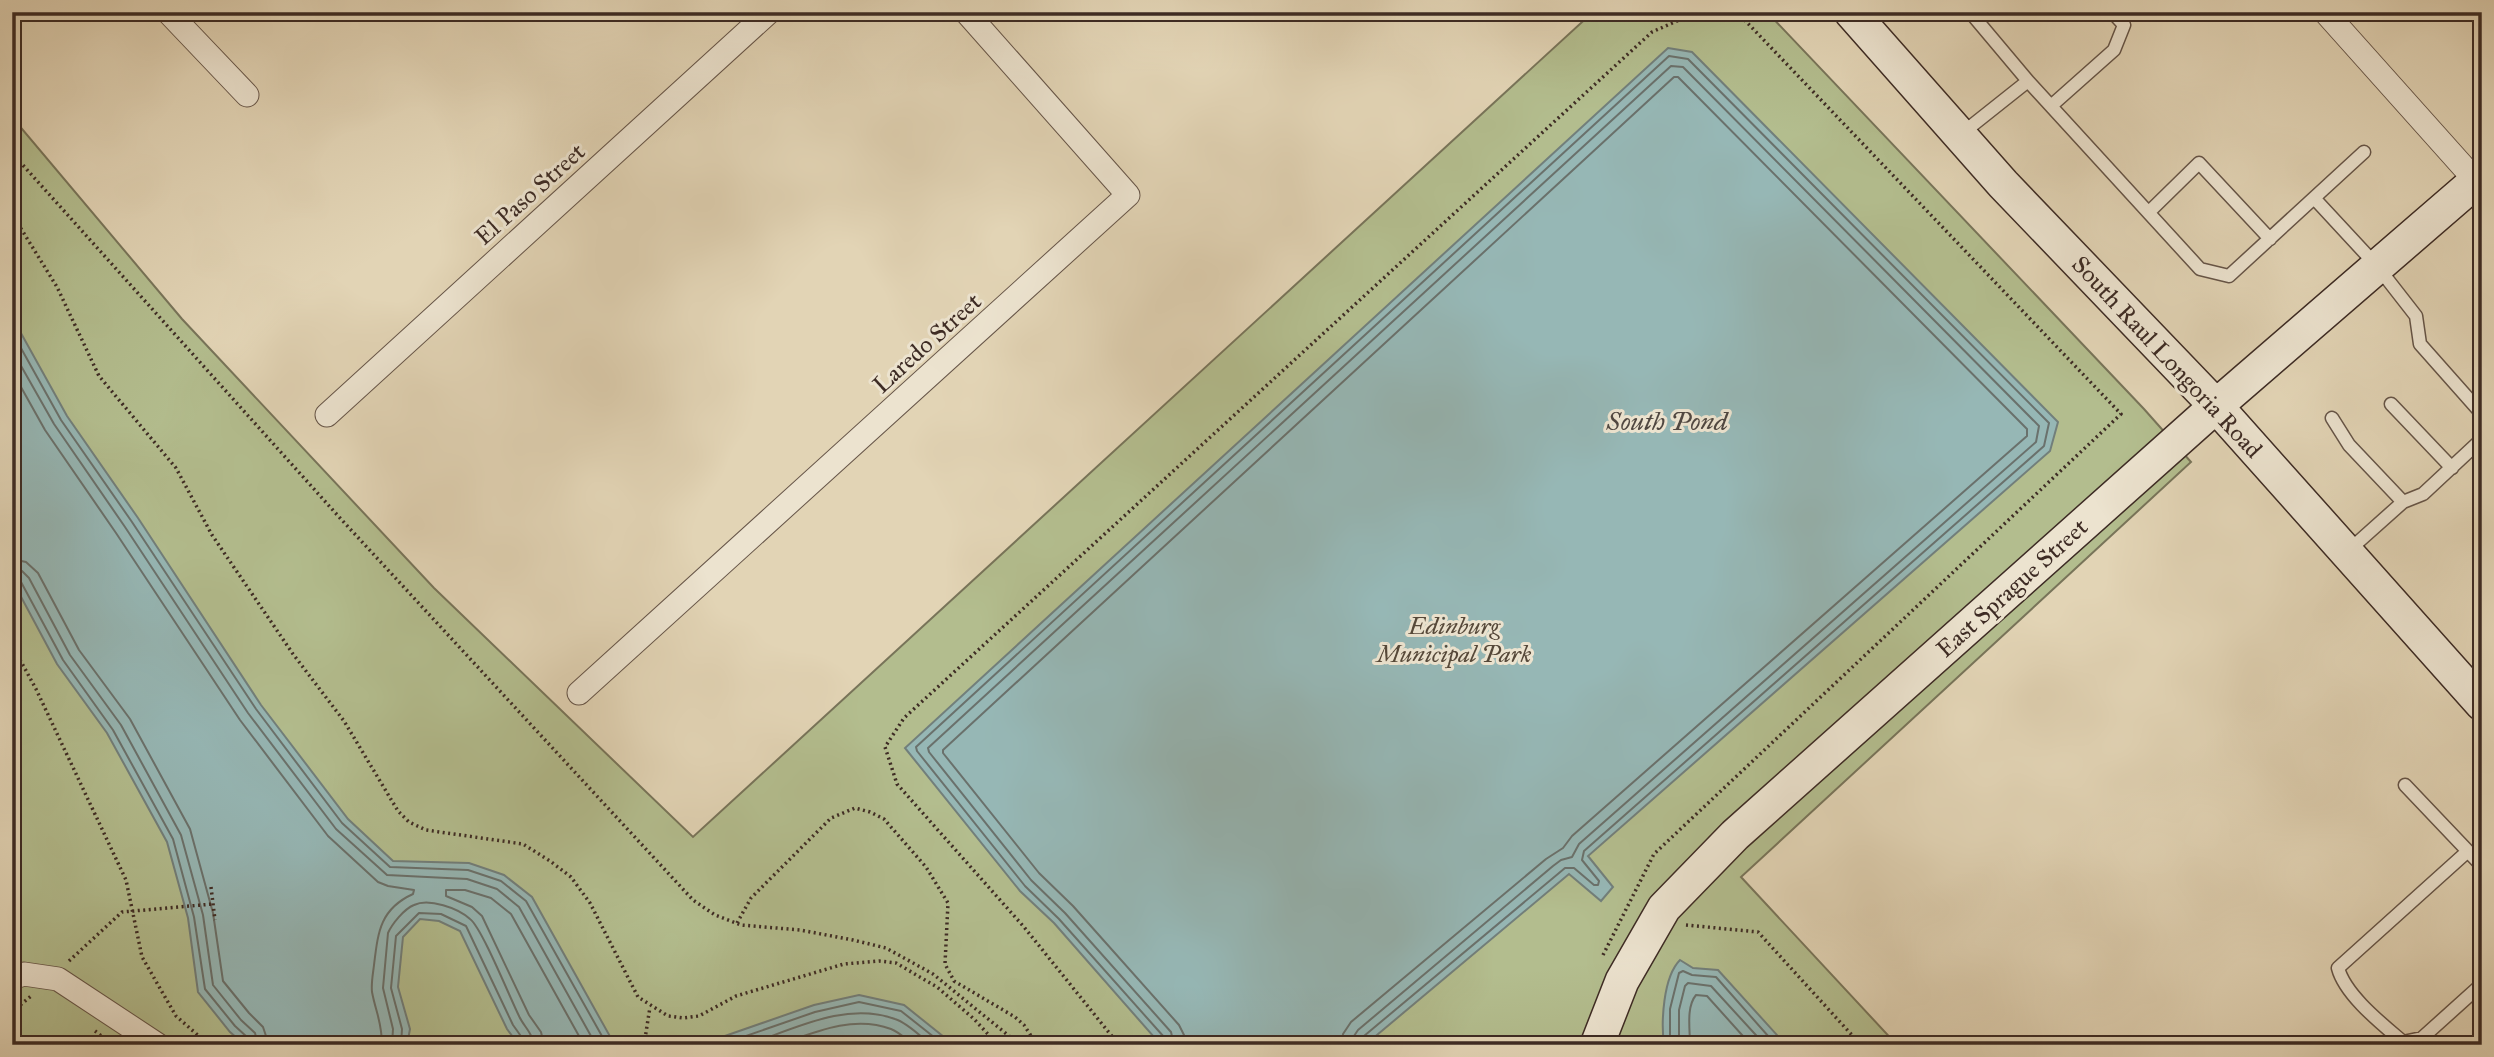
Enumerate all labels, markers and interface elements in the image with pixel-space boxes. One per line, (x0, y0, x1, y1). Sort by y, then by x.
street label: El Paso Street (469, 136, 592, 251)
street label: South Raul Longoria Road (2065, 250, 2269, 464)
street label: Laredo Street (866, 286, 988, 400)
water label: South Pond (1605, 405, 1729, 437)
street label: East Sprague Street (1930, 512, 2094, 664)
park label: Edinburg Municipal Park (1375, 611, 1532, 669)

